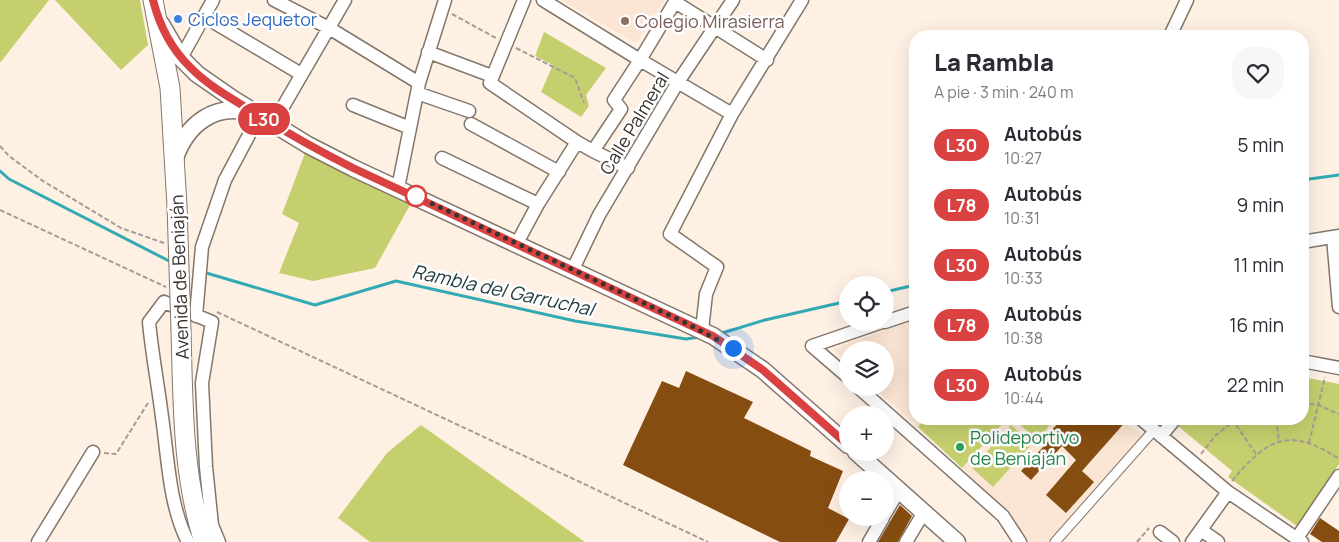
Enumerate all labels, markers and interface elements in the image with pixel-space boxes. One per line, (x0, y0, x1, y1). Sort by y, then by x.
place label: Ciclos Jequetor (188, 7, 318, 31)
place label: Colegio Mirasierra (635, 9, 785, 33)
marker: Ciclos Jequetor (172, 13, 184, 25)
marker: Colegio Mirasierra (619, 15, 631, 27)
text: La Rambla (934, 45, 1054, 78)
button: heart (1232, 47, 1284, 99)
street label: Calle Palmeral (594, 67, 674, 179)
text: A pie · 3 min · 240 m (934, 81, 1074, 103)
line badge: L30 (235, 103, 293, 135)
text: L30 (248, 107, 280, 131)
text: Autobús (1004, 121, 1082, 147)
text: 5 min (1237, 132, 1284, 158)
text: L30 (946, 133, 977, 157)
text: 10:27 (1004, 147, 1042, 169)
text: Autobús (1004, 181, 1082, 207)
unlabelled marker (405, 185, 427, 207)
text: 9 min (1237, 192, 1284, 218)
text: L78 (946, 193, 977, 217)
street label: Avenida de Beniaján (164, 194, 194, 360)
text: 10:31 (1004, 207, 1040, 229)
text: Autobús (1004, 241, 1082, 267)
text: 11 min (1234, 252, 1284, 278)
text: L30 (946, 253, 977, 277)
water label: Rambla del Garruchal (410, 258, 599, 322)
text: 10:33 (1004, 267, 1042, 289)
map controls (839, 276, 894, 526)
button: locate (839, 276, 894, 331)
text: Autobús (1004, 301, 1082, 327)
text: 16 min (1229, 312, 1284, 338)
text: L78 (946, 313, 977, 337)
text: 10:38 (1004, 327, 1043, 349)
your location (721, 336, 746, 361)
button: layers (839, 341, 894, 396)
text: Autobús (1004, 361, 1082, 387)
text: 22 min (1227, 372, 1284, 398)
text: L30 (946, 373, 977, 397)
text: 10:44 (1004, 387, 1044, 409)
button: + (839, 406, 894, 461)
place label: Polideportivo de Beniaján (970, 425, 1079, 470)
marker: Polideportivo de Beniaján (954, 441, 966, 453)
button: − (839, 471, 894, 526)

